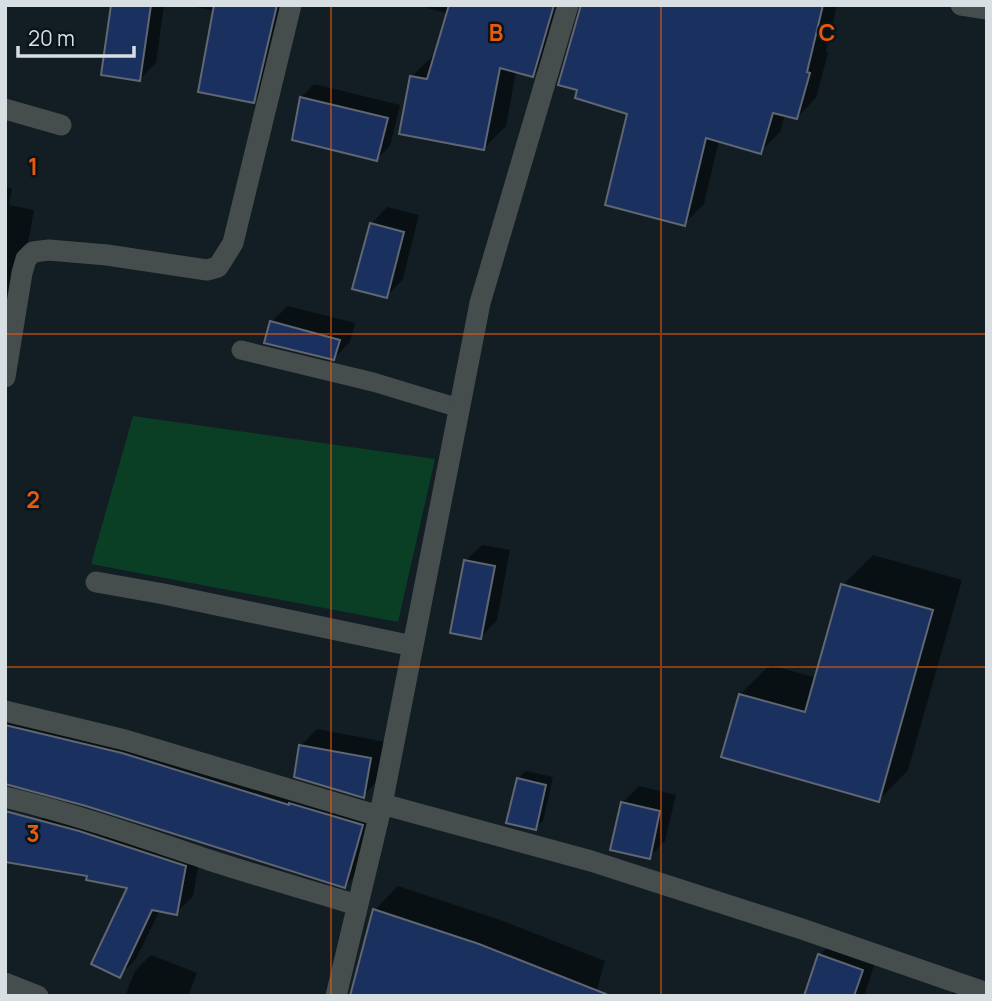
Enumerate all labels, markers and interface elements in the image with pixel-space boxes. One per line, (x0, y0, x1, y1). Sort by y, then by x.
scale bar (18, 14, 133, 58)
text: B (489, 16, 503, 48)
text: C (819, 16, 836, 48)
text: 20 m (28, 24, 75, 52)
text: 1 (28, 150, 38, 182)
text: 2 (26, 483, 40, 515)
text: 3 (26, 817, 40, 849)

